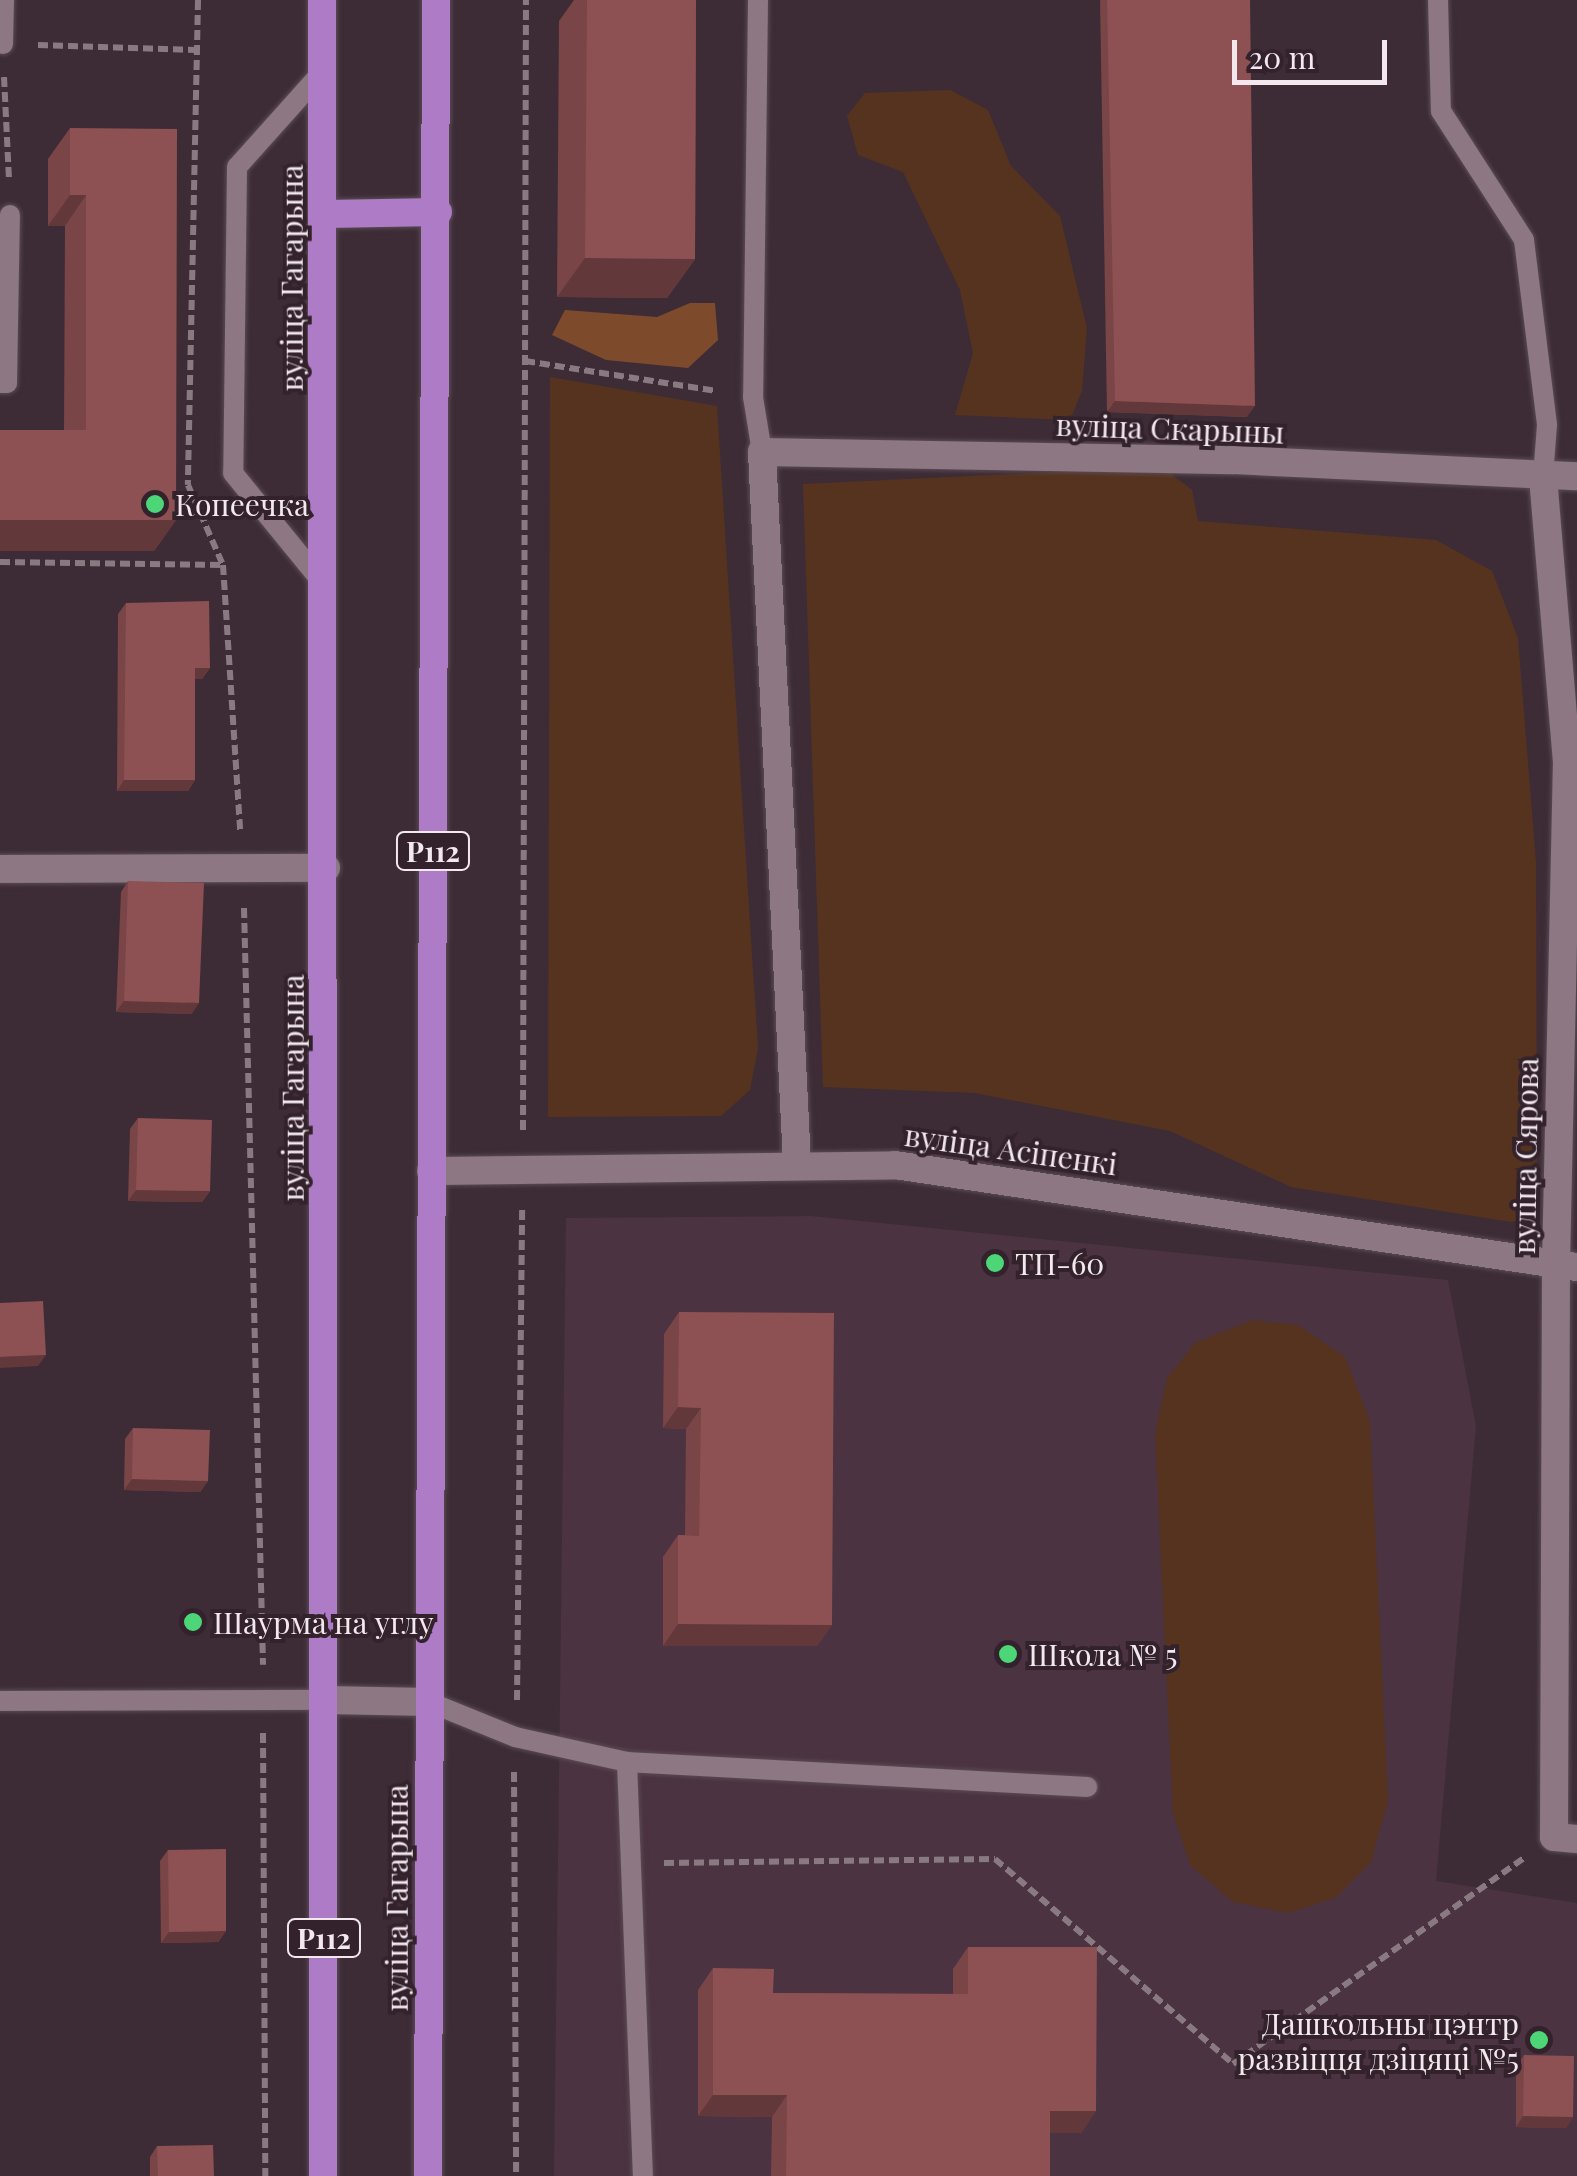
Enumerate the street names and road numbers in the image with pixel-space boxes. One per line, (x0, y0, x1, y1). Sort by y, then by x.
street label: вуліца Гагарына (273, 165, 309, 391)
street label: вуліца Скарыны (1055, 406, 1285, 450)
road number: Р112 (396, 828, 470, 874)
street label: вуліца Гагарына (274, 975, 310, 1201)
street label: вуліца Сярова (1505, 1057, 1545, 1255)
street label: вуліца Асіпенкі (902, 1116, 1120, 1182)
street label: вуліца Гагарына (378, 1785, 414, 2011)
road number: Р112 (286, 1915, 362, 1961)

